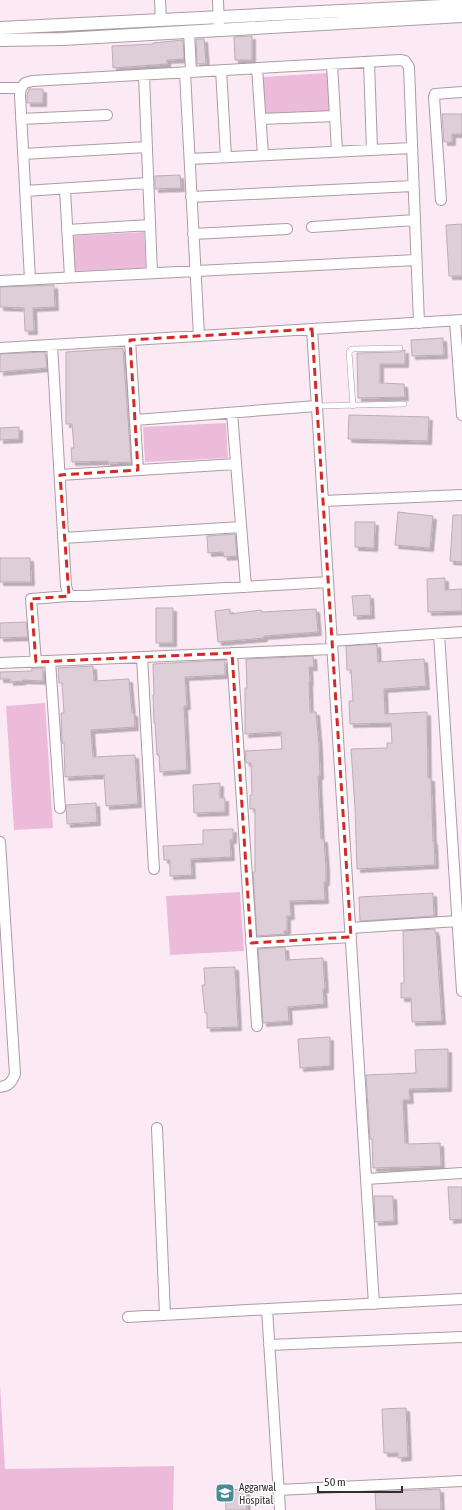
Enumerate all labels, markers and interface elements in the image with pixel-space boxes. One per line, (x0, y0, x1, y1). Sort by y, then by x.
scale bar (318, 1468, 402, 1494)
text: 50 m (324, 1475, 346, 1489)
place label: Aggarwal Hospital (239, 1481, 276, 1506)
school or university icon: Aggarwal Hospital (214, 1482, 236, 1504)

